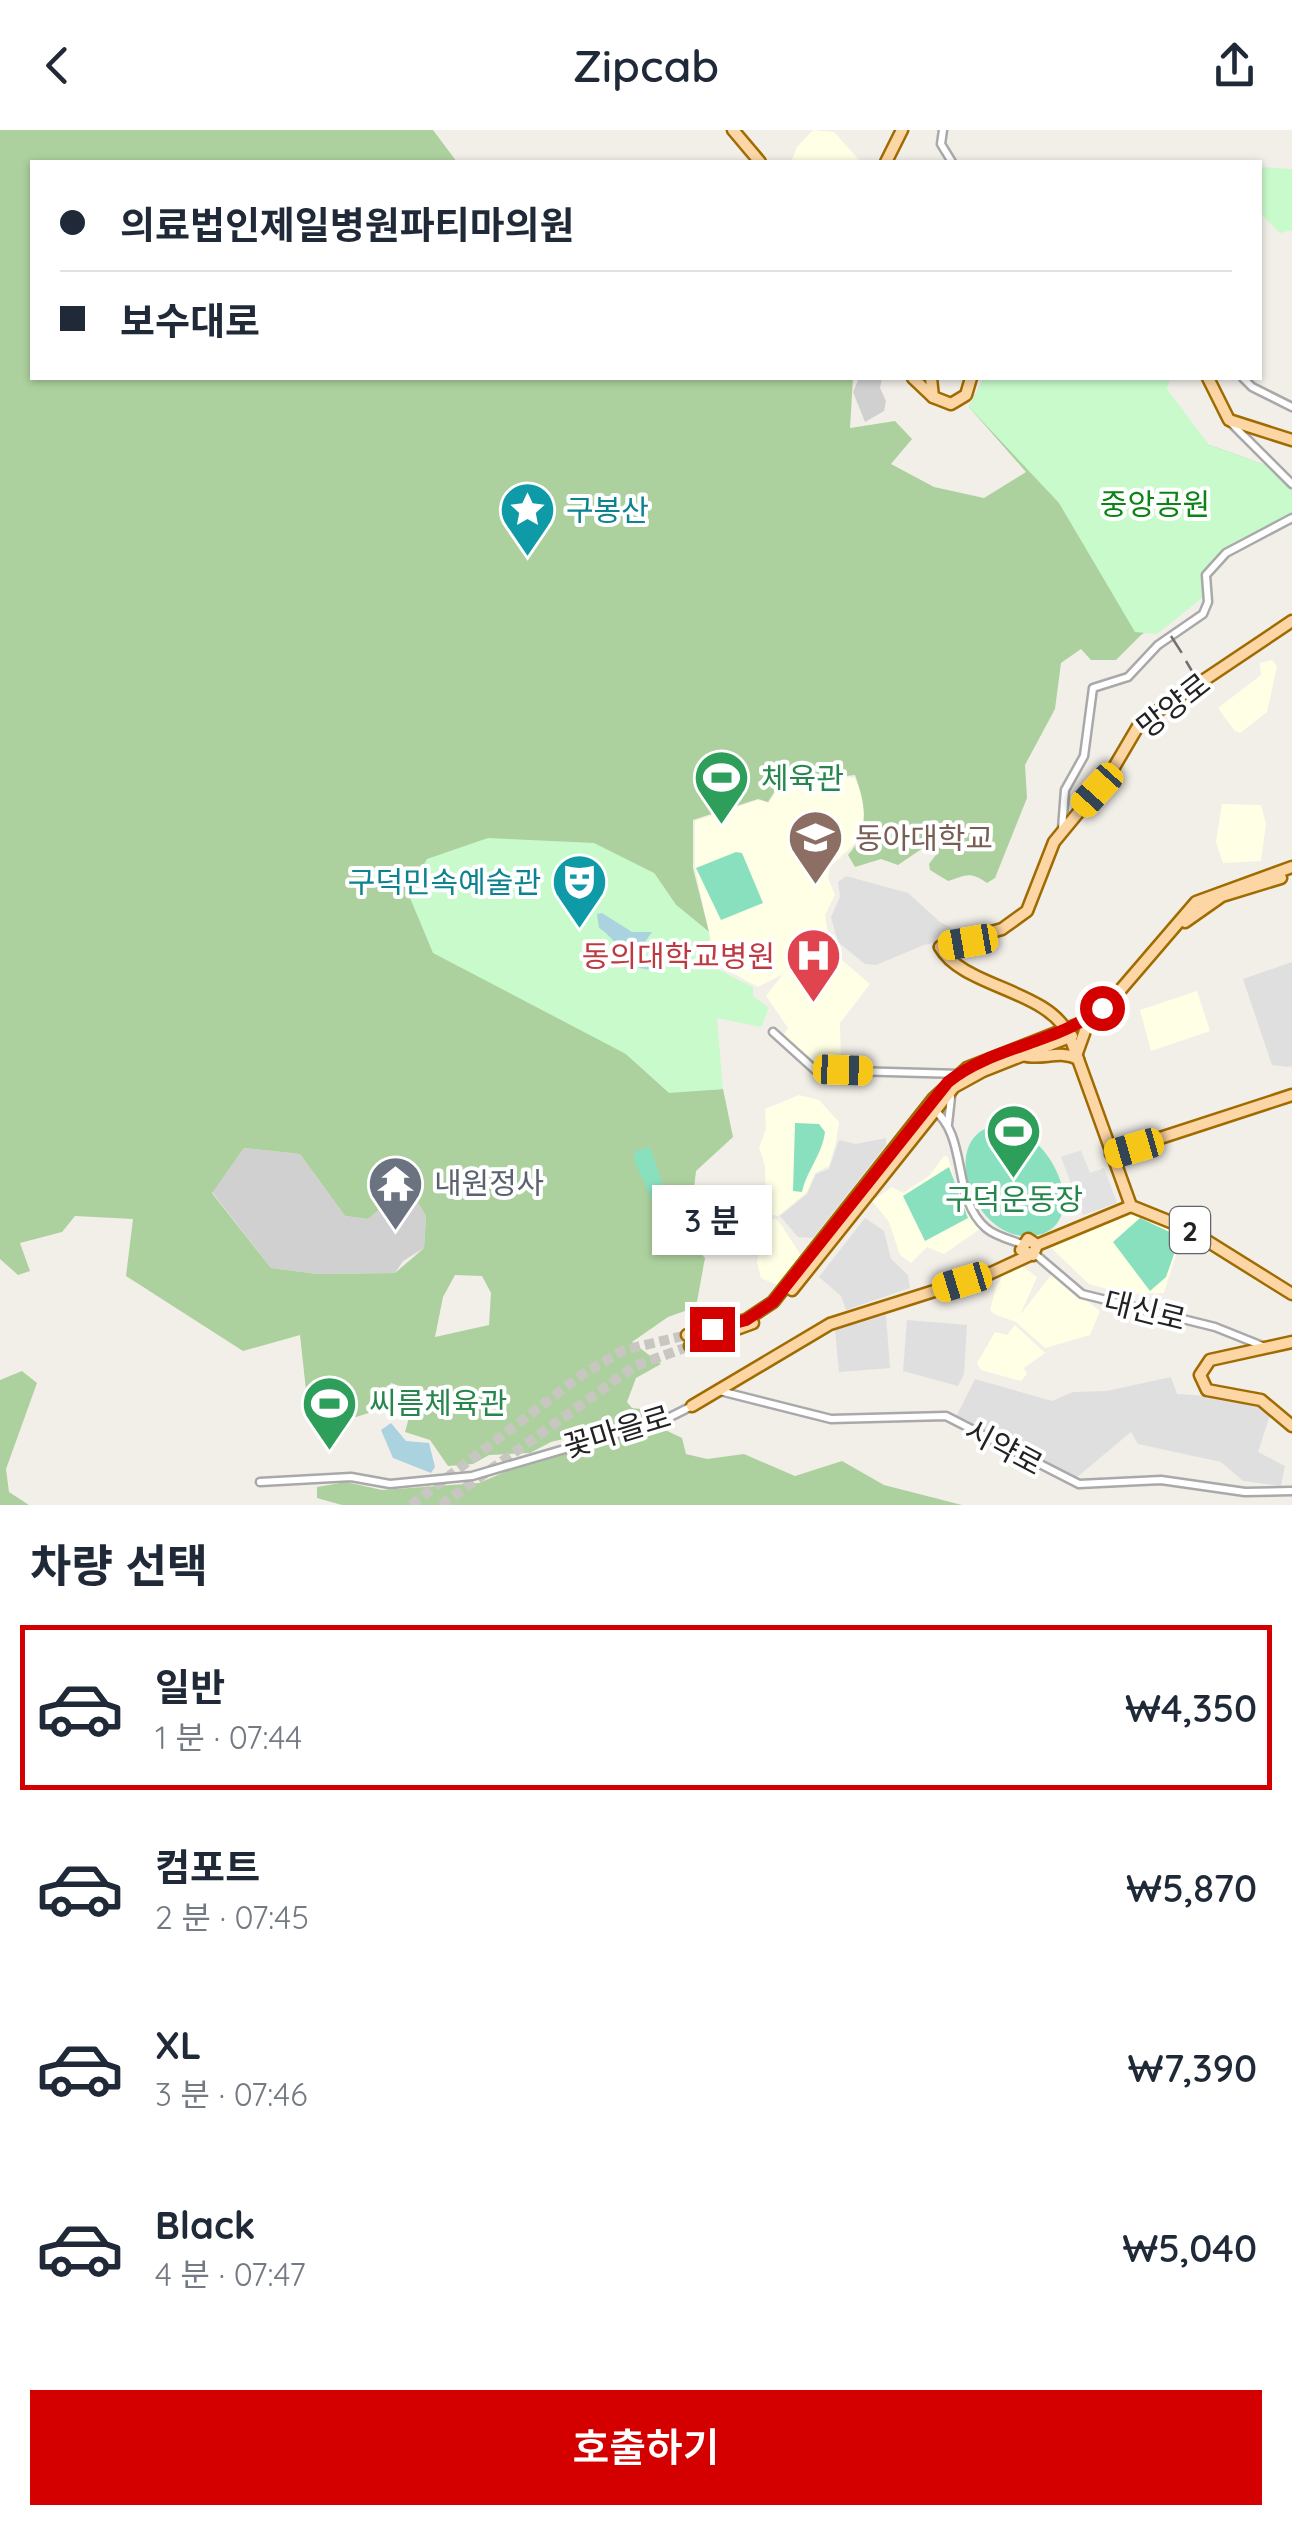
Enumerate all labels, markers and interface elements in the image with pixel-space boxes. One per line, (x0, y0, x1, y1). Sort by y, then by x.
text: Zipcab (573, 37, 719, 93)
icon: back (30, 38, 85, 93)
icon: share (1207, 38, 1262, 93)
text: 의료법인제일병원파티마의원 (120, 201, 574, 249)
text: 보수대로 (120, 297, 260, 345)
place icon: 구봉산 (497, 480, 557, 559)
park label: 중앙공원 (1100, 485, 1210, 523)
place label: 구봉산 (566, 491, 649, 529)
street label: 망양로 (1129, 665, 1217, 745)
sports icon: 체육관 (692, 748, 752, 827)
car (1066, 758, 1128, 822)
place label: 체육관 (761, 759, 844, 797)
school or university icon: 동아대학교 (786, 808, 846, 887)
place label: 동아대학교 (855, 819, 993, 857)
theatre icon: 구덕민속예술관 (550, 852, 610, 931)
place label: 구덕민속예술관 (348, 863, 541, 901)
car (936, 922, 1000, 962)
hospital icon: 동의대학교병원 (784, 926, 844, 1005)
place label: 동의대학교병원 (582, 937, 775, 975)
route start (1080, 986, 1125, 1031)
car (812, 1054, 874, 1086)
sports icon: 구덕운동장 (984, 1101, 1044, 1180)
car (1101, 1125, 1167, 1171)
temple icon: 내원정사 (365, 1153, 425, 1232)
place label: 내원정사 (434, 1164, 544, 1202)
place label: 구덕운동장 (945, 1180, 1083, 1218)
callout: 3 분 (652, 1184, 772, 1254)
text: 3 분 (684, 1200, 740, 1240)
road number: 2 (1170, 1207, 1210, 1253)
car (929, 1259, 995, 1305)
street label: 대신로 (1100, 1282, 1190, 1338)
route end (690, 1307, 735, 1352)
sports icon: 씨름체육관 (300, 1373, 360, 1452)
place label: 씨름체육관 (369, 1384, 507, 1422)
street label: 꽃마을로 (559, 1397, 675, 1465)
street label: 시약로 (959, 1411, 1049, 1483)
text: 차량 선택 (30, 1537, 208, 1593)
icon: car (35, 1663, 125, 1753)
text: 일반 (155, 1663, 225, 1711)
text: ₩4,350 (1125, 1684, 1257, 1732)
text: 1 분 · 07:44 (155, 1717, 302, 1757)
icon: car (35, 1843, 125, 1933)
text: 컴포트 (155, 1843, 260, 1891)
text: ₩5,870 (1126, 1864, 1257, 1912)
text: 2 분 · 07:45 (155, 1897, 309, 1937)
text: XL (155, 2021, 201, 2069)
icon: car (35, 2023, 125, 2113)
text: ₩7,390 (1128, 2044, 1257, 2092)
text: 3 분 · 07:46 (155, 2074, 307, 2114)
text: Black (155, 2201, 255, 2249)
icon: car (35, 2203, 125, 2293)
text: ₩5,040 (1122, 2224, 1257, 2272)
text: 4 분 · 07:47 (155, 2254, 306, 2294)
button: 호출하기 (30, 2390, 1262, 2505)

